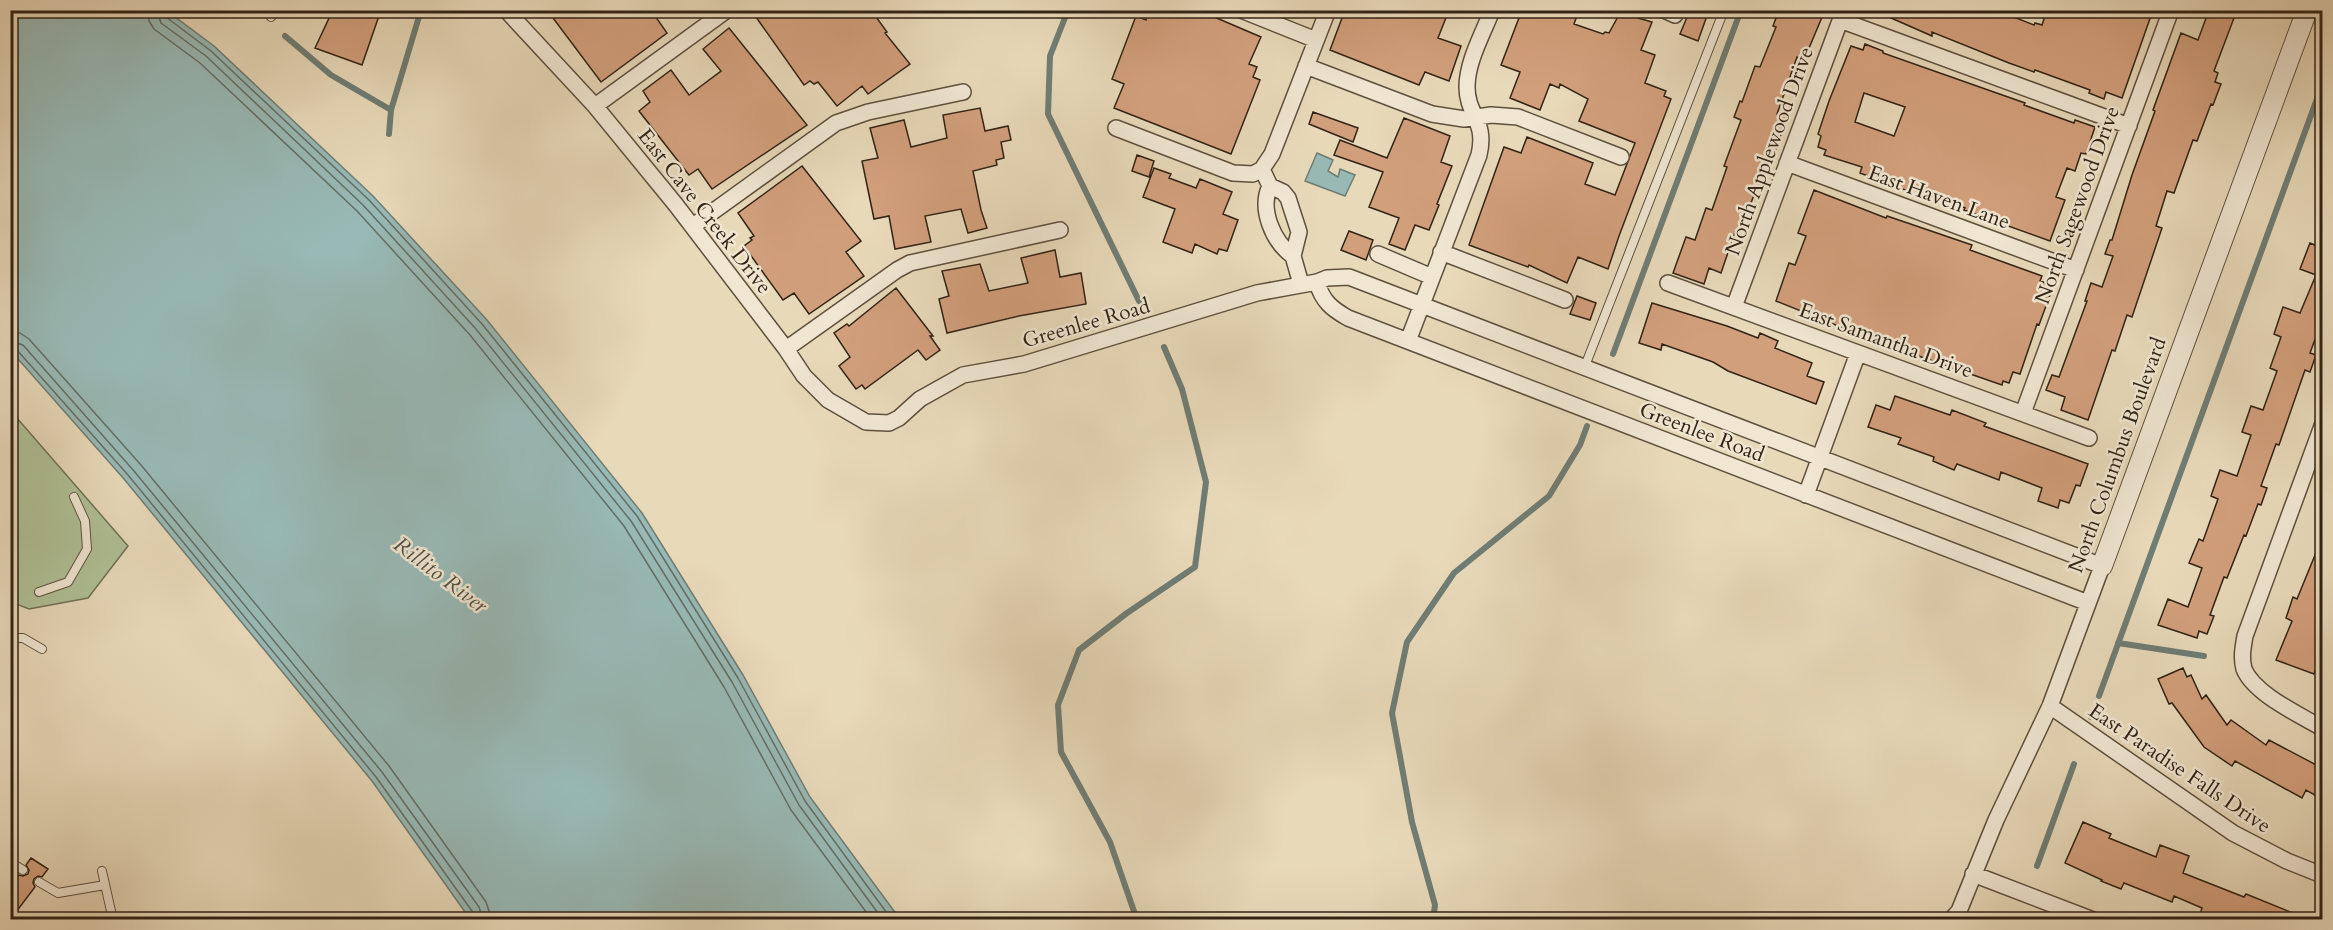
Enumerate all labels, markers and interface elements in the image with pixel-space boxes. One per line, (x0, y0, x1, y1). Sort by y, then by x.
street label: North Applewood Drive (1718, 43, 1821, 260)
street label: North Sagewood Drive (2028, 102, 2127, 308)
street label: East Cave Creek Drive (631, 123, 778, 300)
street label: East Haven Lane (1864, 158, 2014, 237)
street label: Greenlee Road (1019, 291, 1153, 356)
street label: East Samantha Drive (1795, 295, 1977, 385)
street label: North Columbus Boulevard (2061, 333, 2174, 577)
street label: Greenlee Road (1635, 395, 1768, 470)
water label: Rillito River (387, 530, 494, 620)
street label: East Paradise Falls Drive (2083, 697, 2277, 840)

